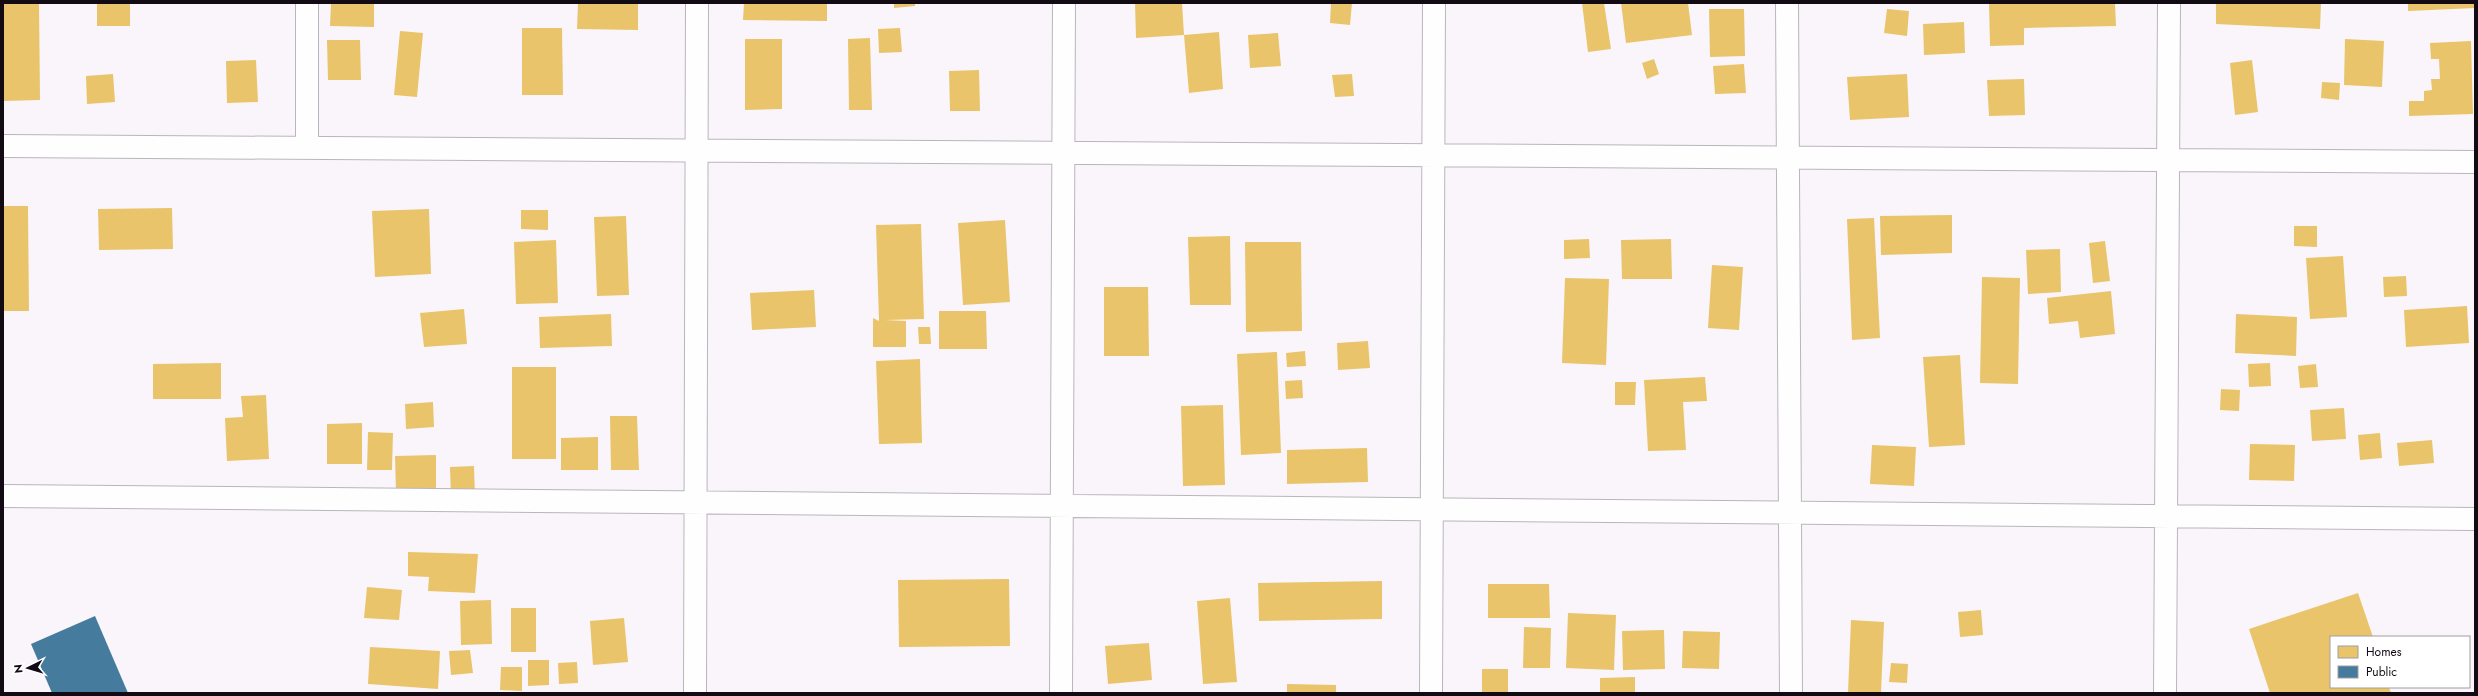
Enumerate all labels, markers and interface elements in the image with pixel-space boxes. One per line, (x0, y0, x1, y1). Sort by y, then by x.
legend (2330, 636, 2470, 688)
text: Homes (2366, 643, 2402, 661)
north arrow (8, 648, 48, 688)
text: Public (2366, 663, 2397, 681)
text: N (10, 664, 26, 674)

